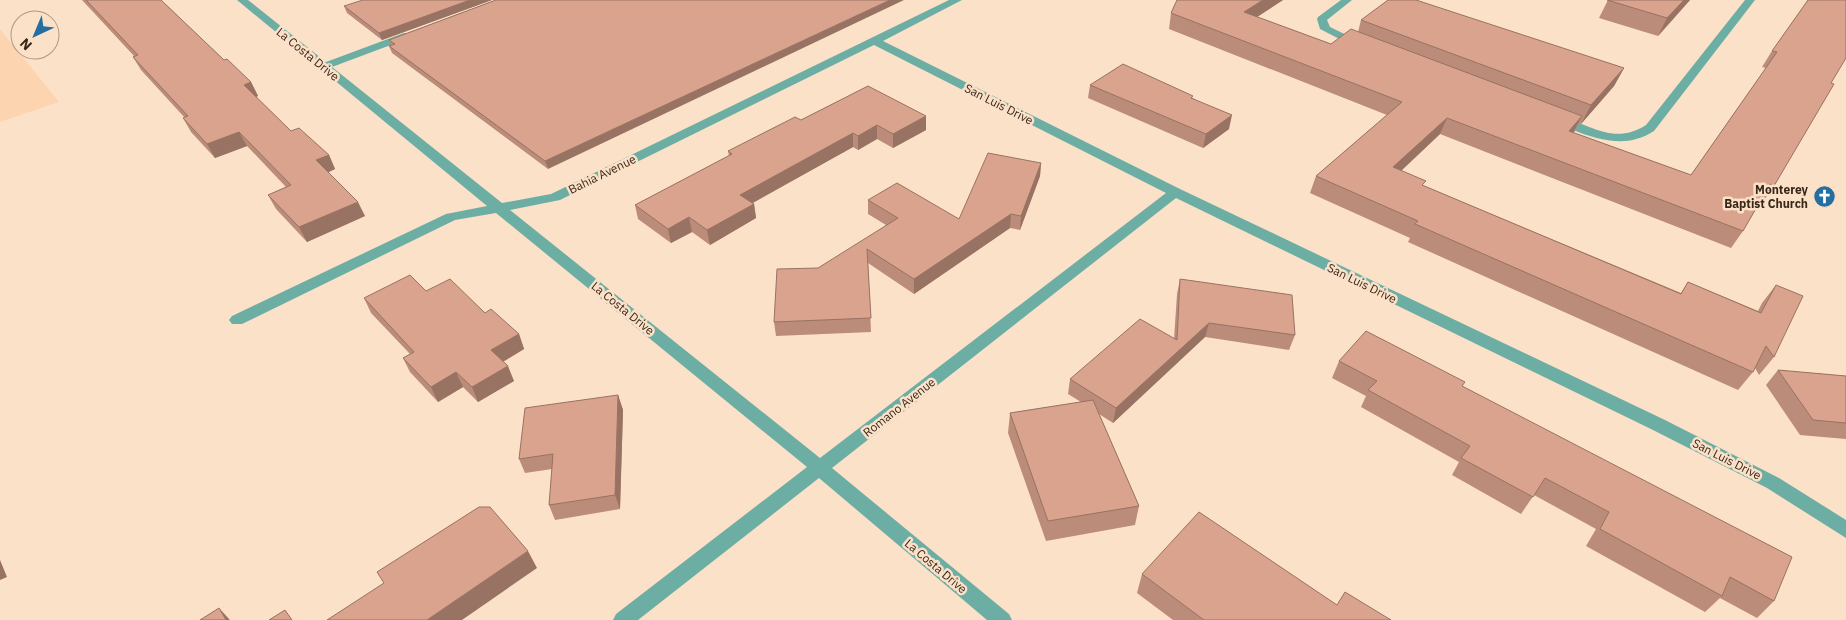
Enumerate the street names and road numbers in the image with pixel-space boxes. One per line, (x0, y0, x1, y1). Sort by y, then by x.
street label: La Costa Drive (274, 24, 343, 84)
street label: San Luis Drive (962, 80, 1036, 128)
street label: Bahia Avenue (566, 151, 639, 197)
street label: San Luis Drive (1325, 260, 1399, 306)
street label: La Costa Drive (589, 278, 658, 338)
street label: Romano Avenue (860, 374, 938, 440)
street label: San Luis Drive (1690, 435, 1764, 483)
street label: La Costa Drive (902, 536, 970, 597)

